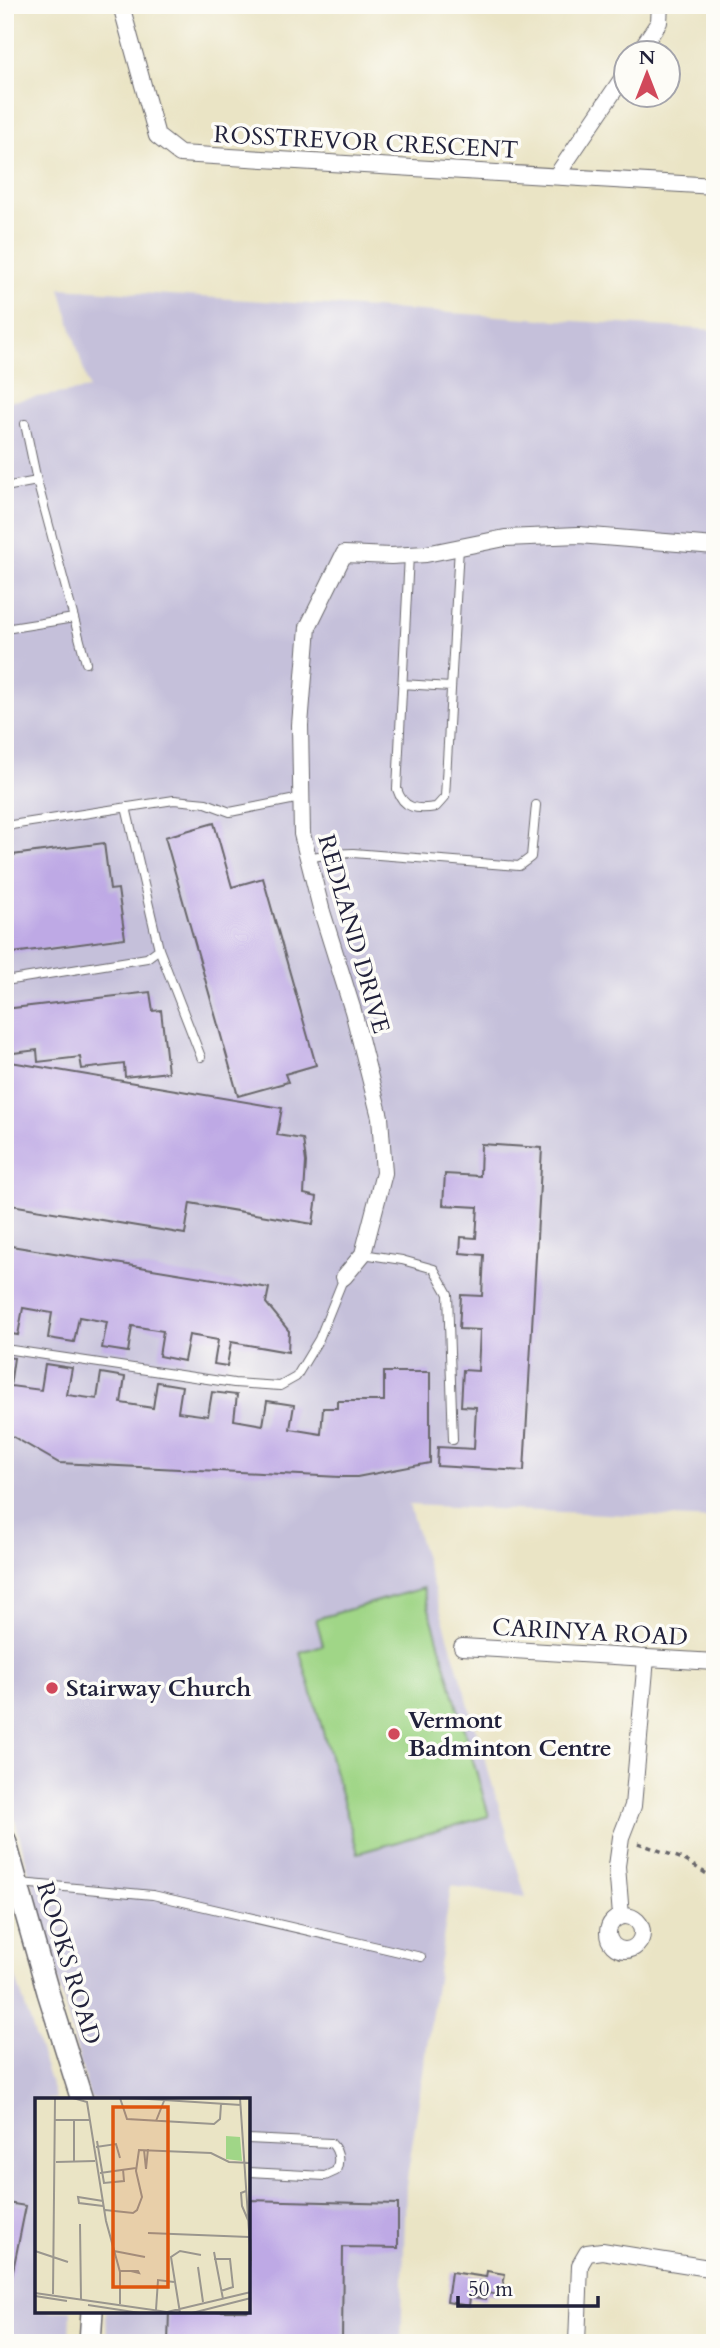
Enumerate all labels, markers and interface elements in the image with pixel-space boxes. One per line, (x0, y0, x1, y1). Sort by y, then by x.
north arrow (612, 38, 682, 108)
text: N (639, 45, 656, 71)
street label: ROSSTREVOR CRESCENT (213, 118, 519, 167)
street label: REDLAND DRIVE (309, 831, 398, 1038)
street label: CARINYA ROAD (491, 1611, 689, 1654)
place label: Stairway Church (66, 1672, 251, 1705)
marker: Stairway Church (44, 1680, 60, 1696)
place label: Vermont Badminton Centre (408, 1704, 612, 1765)
marker: Vermont Badminton Centre (386, 1726, 402, 1742)
street label: ROOKS ROAD (28, 1878, 109, 2048)
inset map (35, 2098, 250, 2313)
scale bar (458, 2264, 598, 2308)
text: 50 m (468, 2275, 513, 2304)

